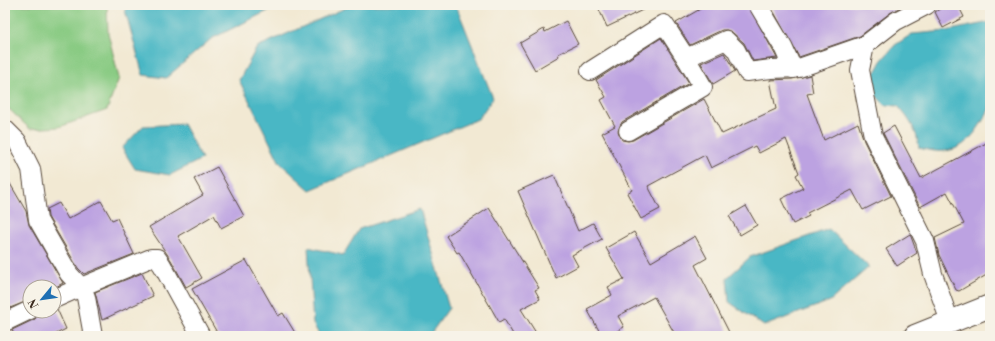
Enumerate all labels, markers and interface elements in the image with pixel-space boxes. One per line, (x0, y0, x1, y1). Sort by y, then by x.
north arrow (22, 279, 62, 319)
text: N (26, 296, 42, 311)

